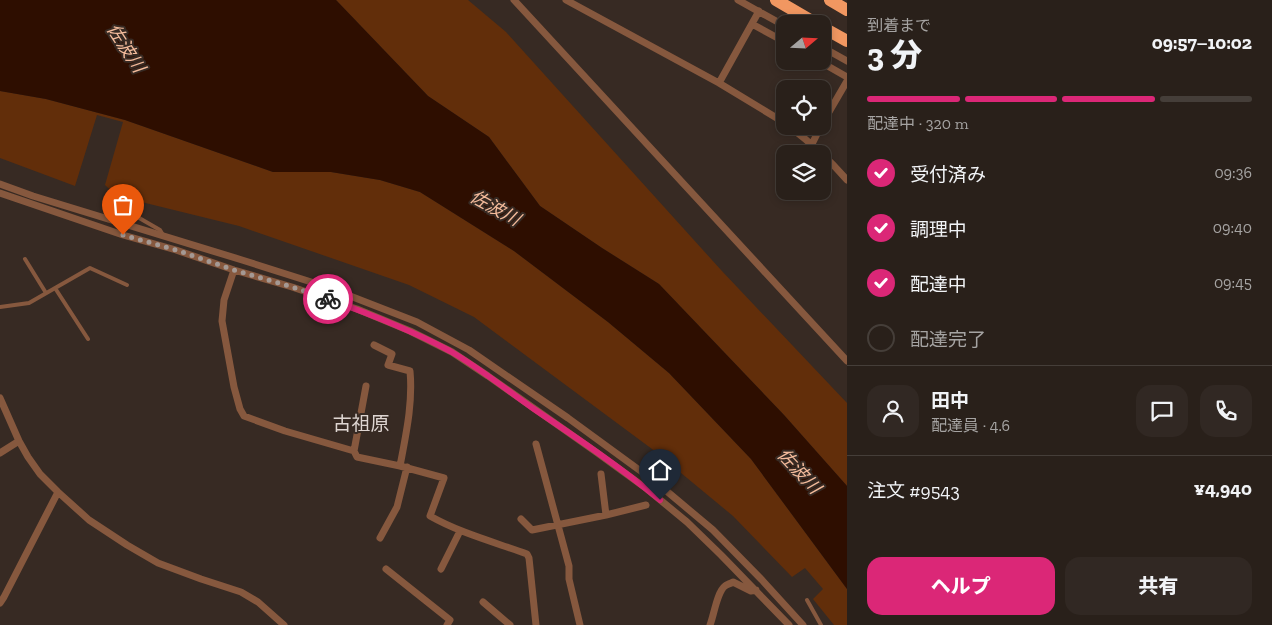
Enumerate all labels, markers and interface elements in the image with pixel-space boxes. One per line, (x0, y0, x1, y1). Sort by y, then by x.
north arrow (776, 15, 831, 70)
map controls (776, 15, 831, 200)
text: 到着まで (867, 16, 931, 35)
water label: 佐波川 (102, 19, 151, 78)
text: 09:57–10:02 (1152, 31, 1252, 54)
text: 3 分 (867, 36, 922, 74)
button: locate (776, 80, 831, 135)
text: 配達中 · 320 m (867, 114, 969, 133)
button: layers (776, 145, 831, 200)
icon: check (867, 159, 895, 187)
text: 受付済み (910, 163, 986, 186)
text: 09:36 (1214, 163, 1252, 182)
pin (102, 184, 144, 235)
water label: 佐波川 (466, 185, 526, 232)
icon: bag (109, 191, 137, 219)
icon: check (867, 214, 895, 242)
text: 調理中 (910, 218, 967, 241)
text: 09:40 (1213, 218, 1252, 237)
icon: check (867, 269, 895, 297)
text: 配達中 (910, 273, 967, 296)
text: 09:45 (1214, 273, 1252, 292)
courier (303, 274, 353, 324)
icon: bike (314, 285, 342, 313)
text: 配達完了 (910, 328, 986, 351)
button: person (867, 385, 919, 437)
button: chat (1136, 385, 1188, 437)
button: phone (1200, 385, 1252, 437)
text: 田中 (931, 389, 969, 412)
district label: 古祖原 (332, 412, 390, 435)
text: 配達員 · 4.6 (931, 416, 1010, 435)
water label: 佐波川 (773, 444, 827, 500)
pin (639, 449, 681, 500)
icon: home (646, 456, 674, 484)
text: ¥4,940 (1194, 477, 1252, 500)
text: 注文 #9543 (867, 479, 960, 502)
button: ヘルプ (867, 557, 1055, 615)
button: 共有 (1065, 557, 1252, 615)

